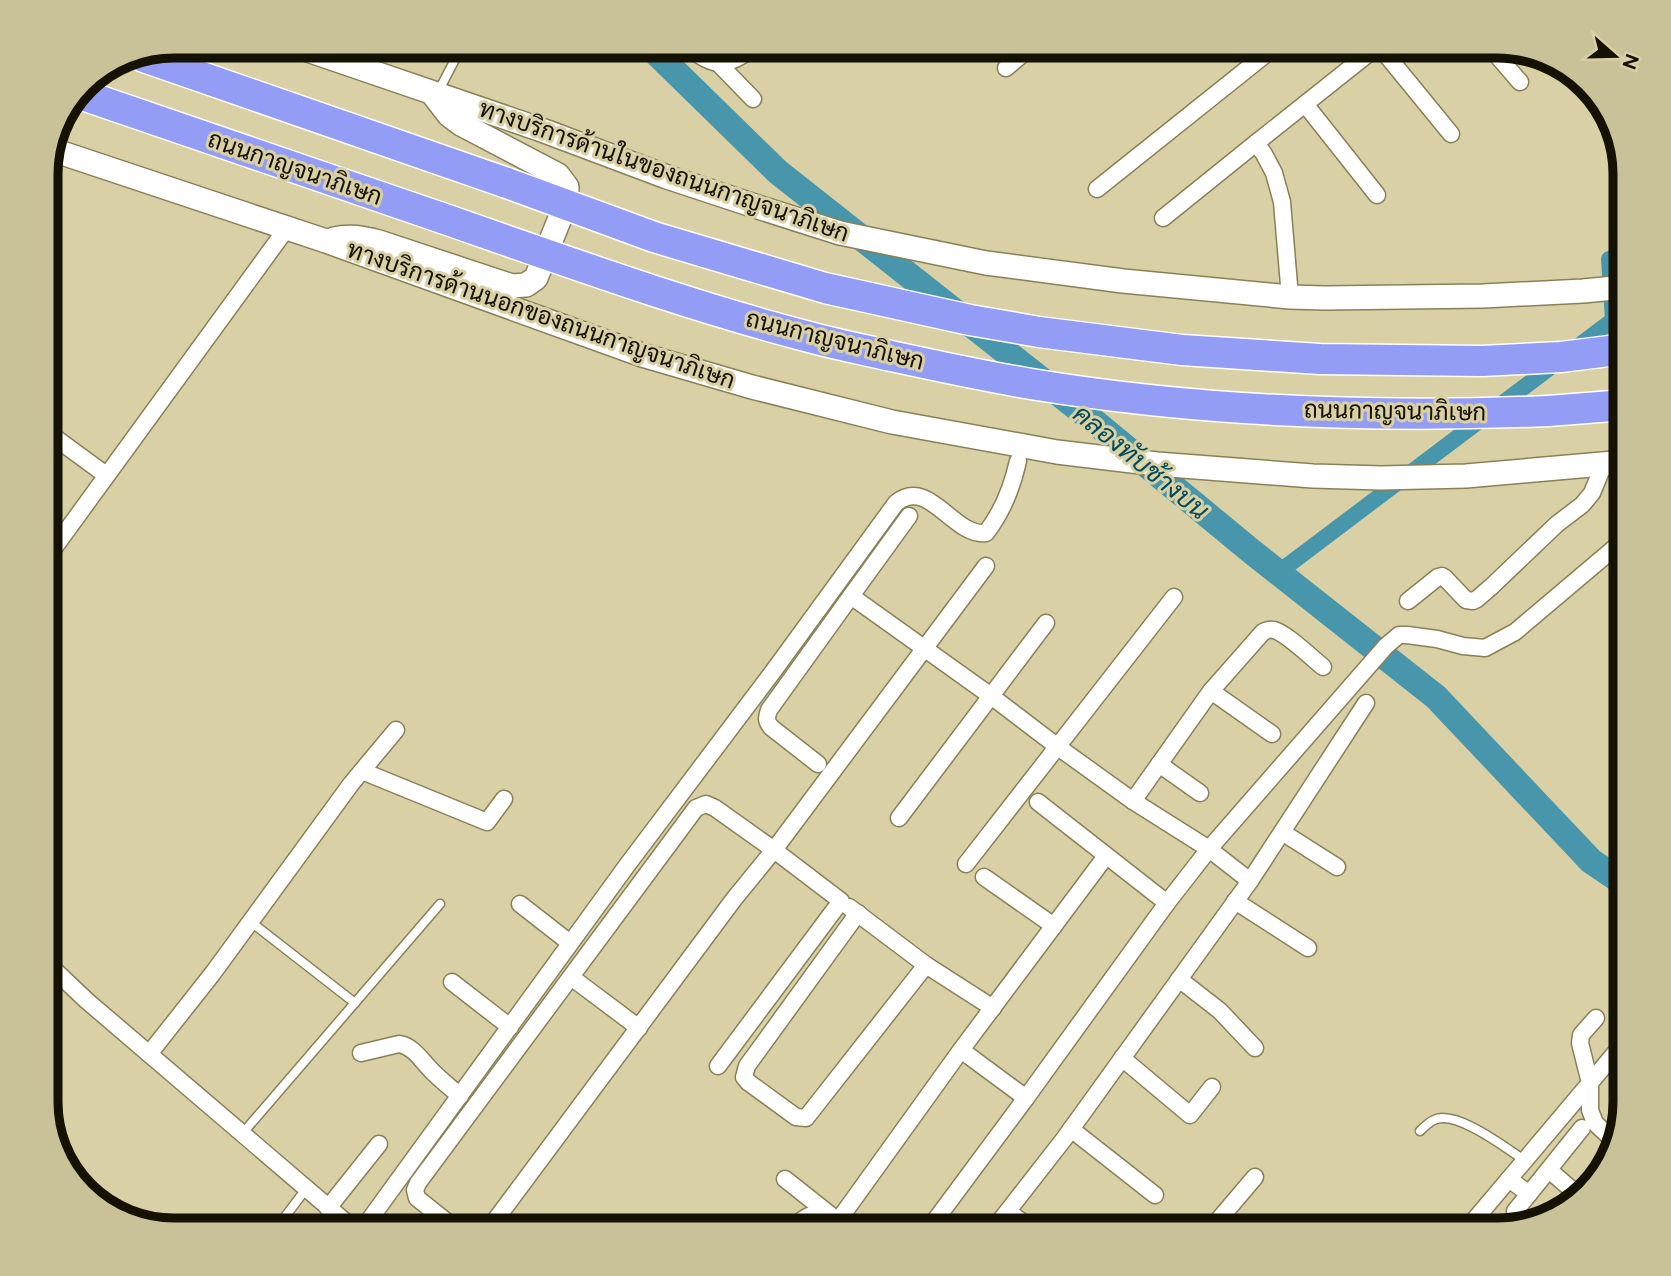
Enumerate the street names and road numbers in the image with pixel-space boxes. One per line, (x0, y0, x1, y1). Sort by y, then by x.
street label: ทางบริการด้านในของถนนกาญจนาภิเษก (475, 92, 853, 248)
street label: ถนนกาญจนาภิเษก (204, 124, 386, 211)
street label: ทางบริการด้านนอกของถนนกาญจนาภิเษก (343, 234, 739, 395)
street label: ถนนกาญจนาภิเษก (743, 303, 927, 376)
street label: ถนนกาญจนาภิเษก (1304, 394, 1486, 427)

